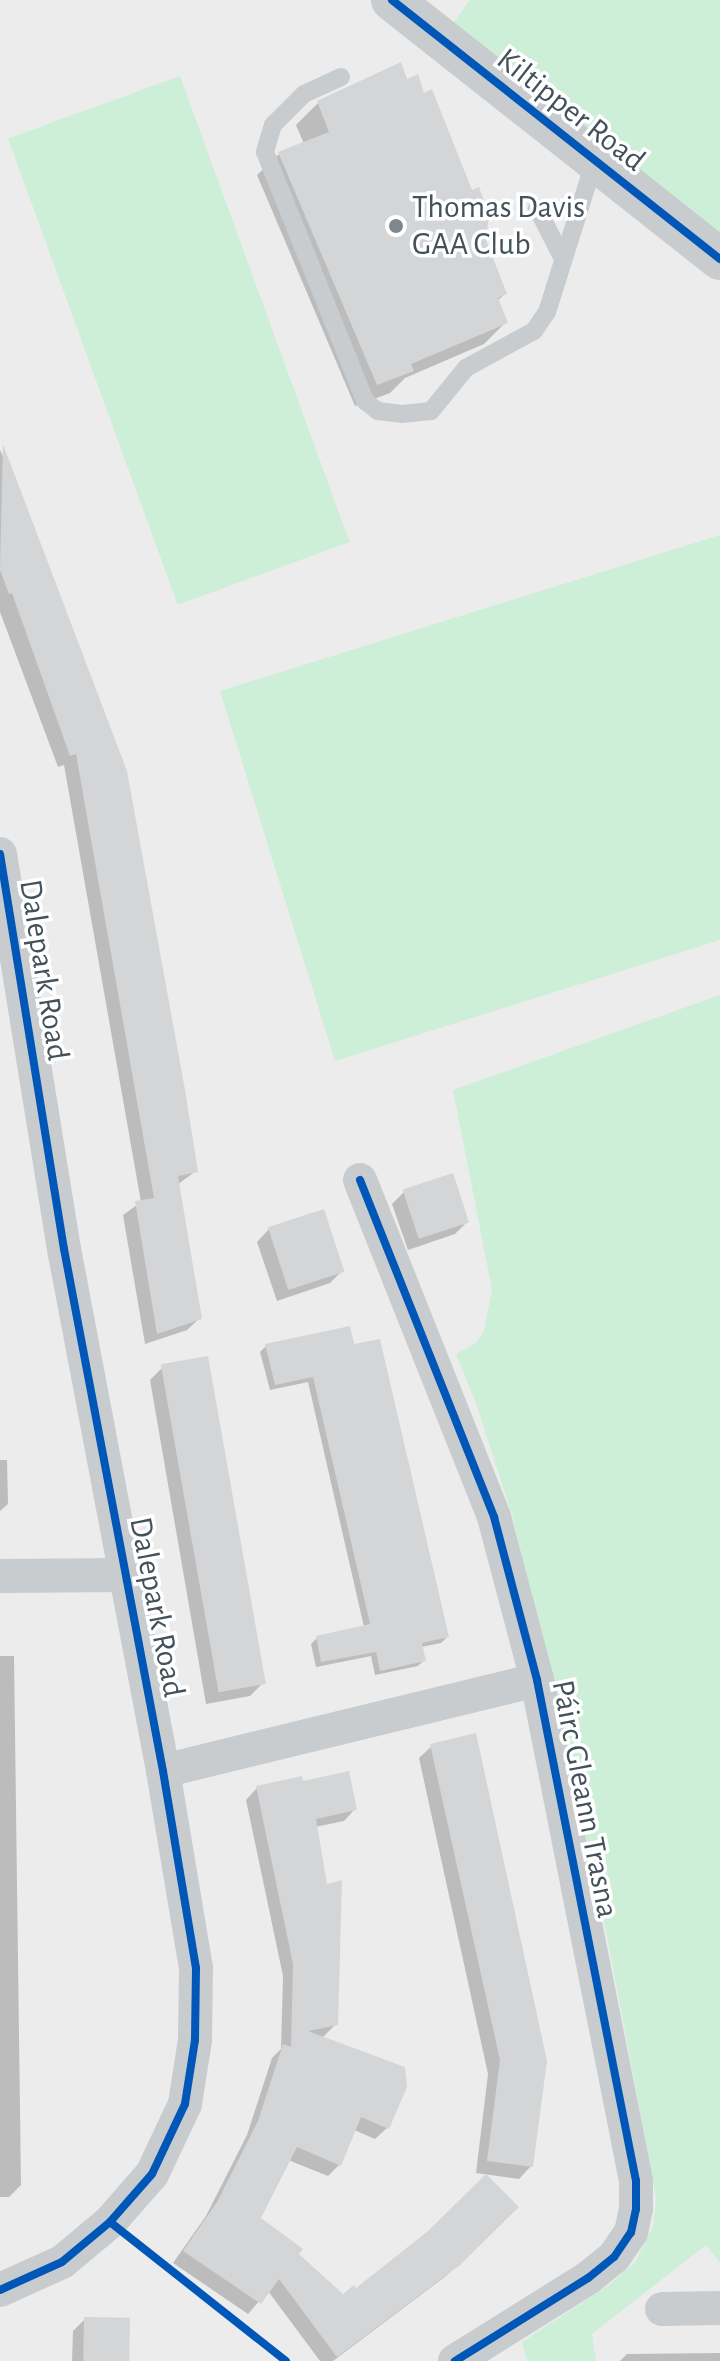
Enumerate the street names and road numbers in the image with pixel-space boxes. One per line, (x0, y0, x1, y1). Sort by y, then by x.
street label: Kiltipper Road (489, 40, 653, 180)
street label: Dalepark Road (11, 877, 77, 1063)
street label: Dalepark Road (121, 1514, 193, 1700)
street label: Páirc Gleann Trasna (543, 1677, 627, 1921)

